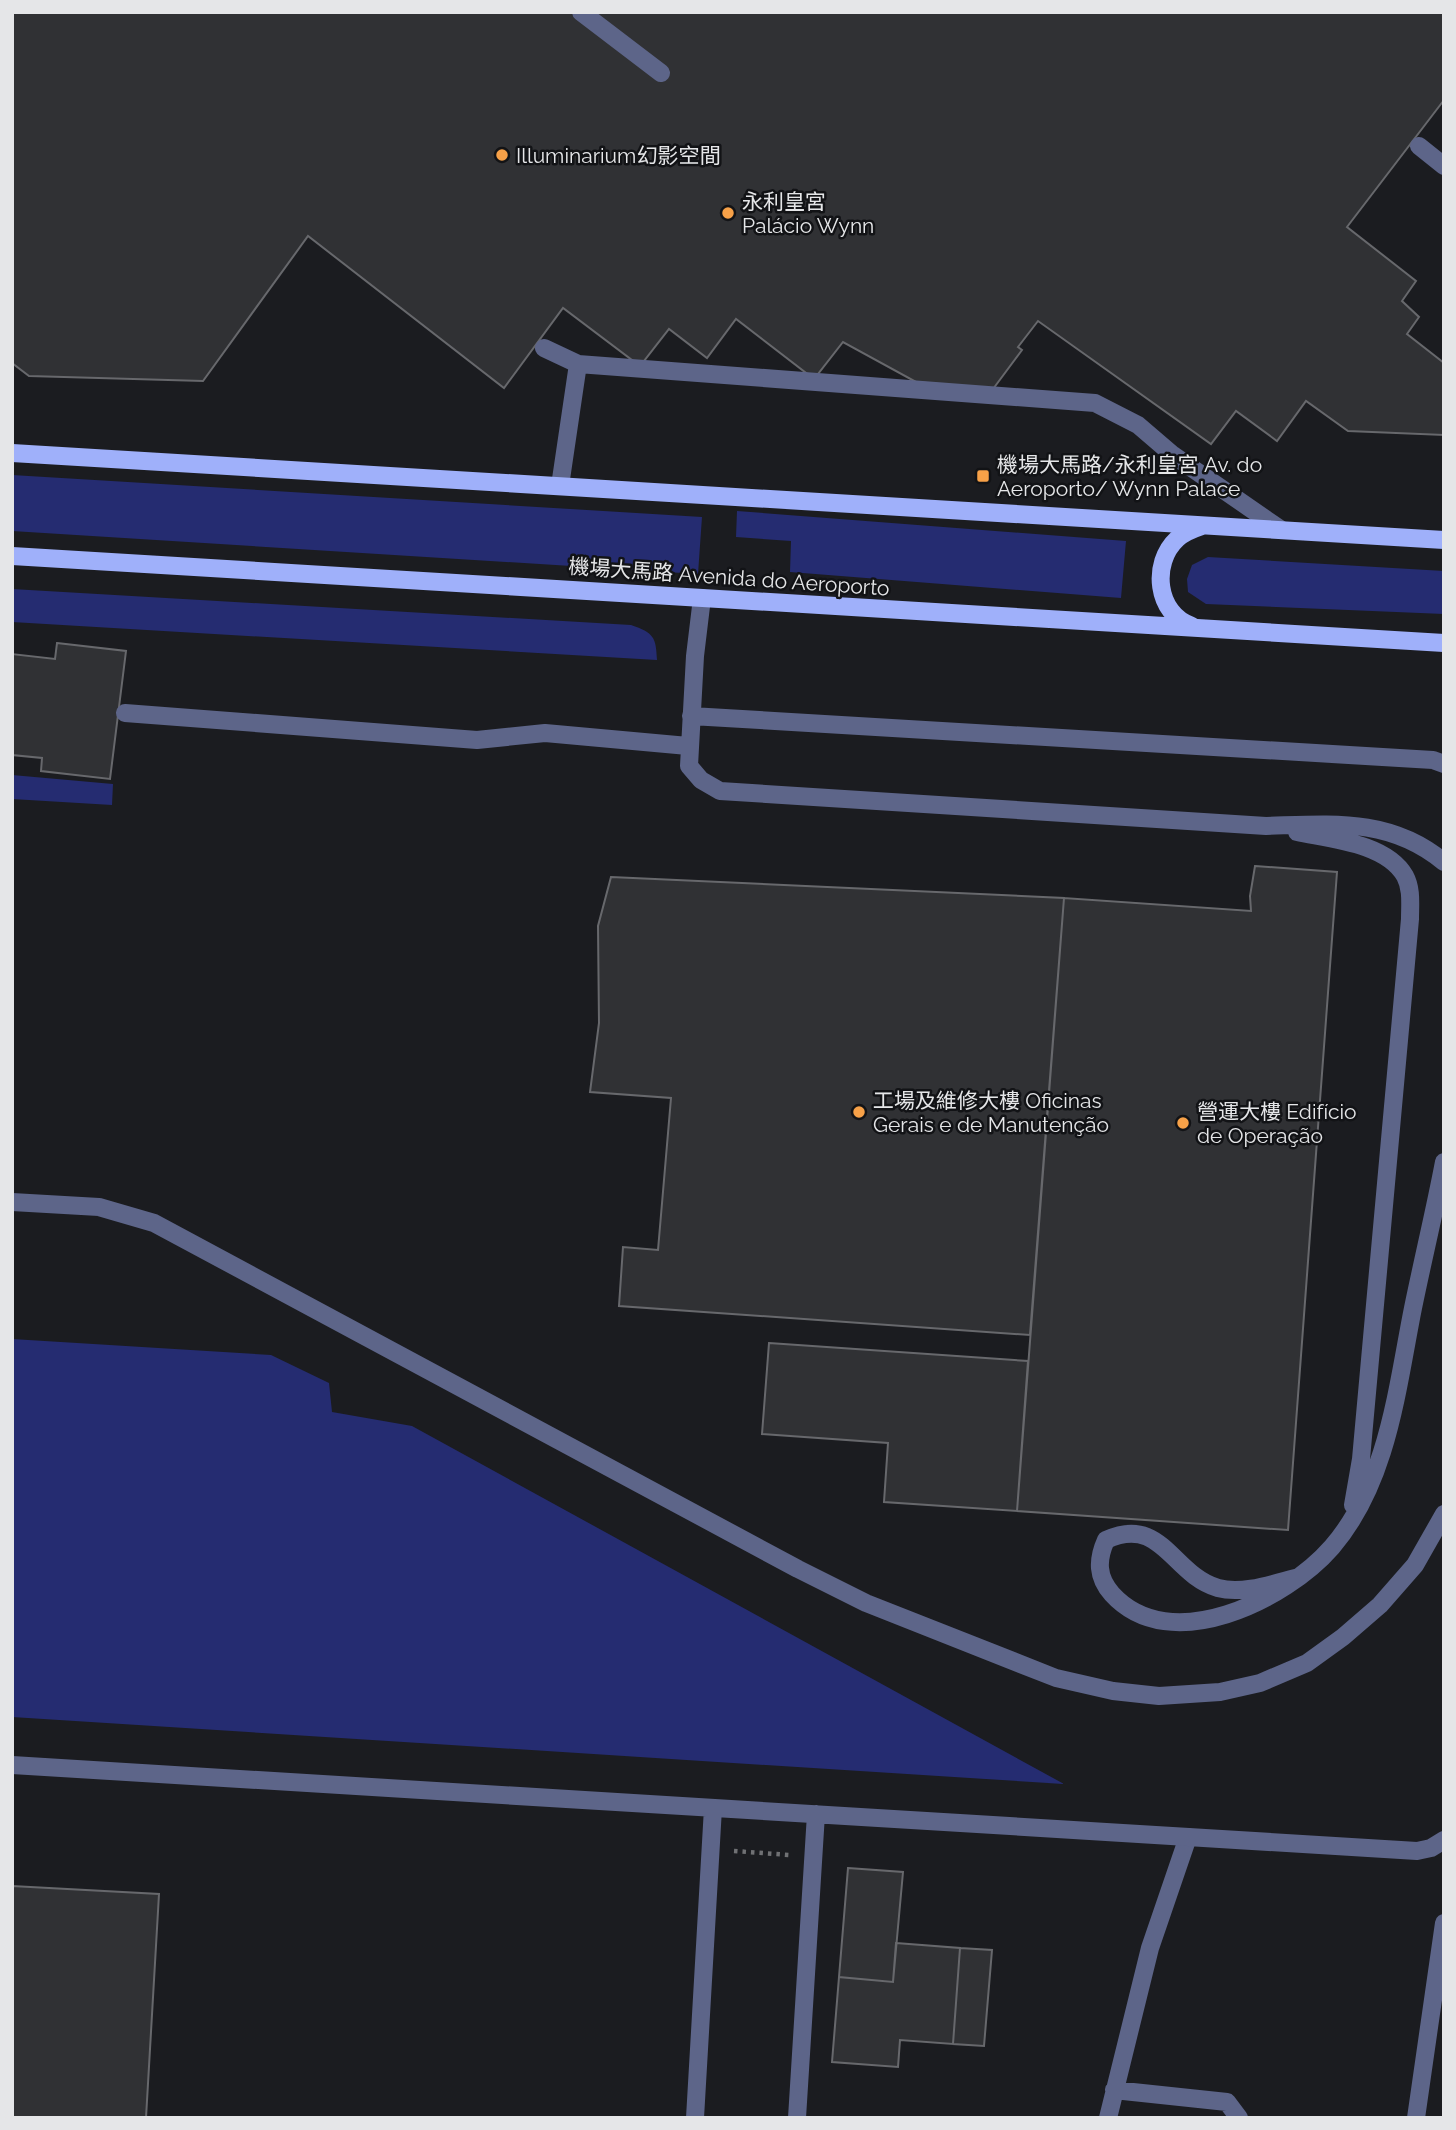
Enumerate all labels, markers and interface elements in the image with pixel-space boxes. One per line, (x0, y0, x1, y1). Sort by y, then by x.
place label: Illuminarium幻影空間 (516, 143, 720, 168)
marker: Illuminarium幻影空間 (494, 147, 510, 163)
place label: 永利皇宮 Palácio Wynn (742, 189, 874, 238)
marker: 永利皇宮 Palácio Wynn (720, 205, 736, 221)
place label: 機場大馬路/永利皇宮 Av. do Aeroporto/ Wynn Palace (997, 452, 1262, 501)
marker: 機場大馬路/永利皇宮 Av. do Aeroporto/ Wynn Palace (975, 468, 991, 484)
street label: 機場大馬路 Avenida do Aeroporto (568, 553, 890, 601)
place label: 工場及維修大樓 Oficinas Gerais e de Manutenção (873, 1088, 1109, 1137)
place label: 營運大樓 Edifício de Operação (1197, 1099, 1357, 1148)
marker: 工場及維修大樓 Oficinas Gerais e de Manutenção (851, 1104, 867, 1120)
marker: 營運大樓 Edifício de Operação (1175, 1115, 1191, 1131)

